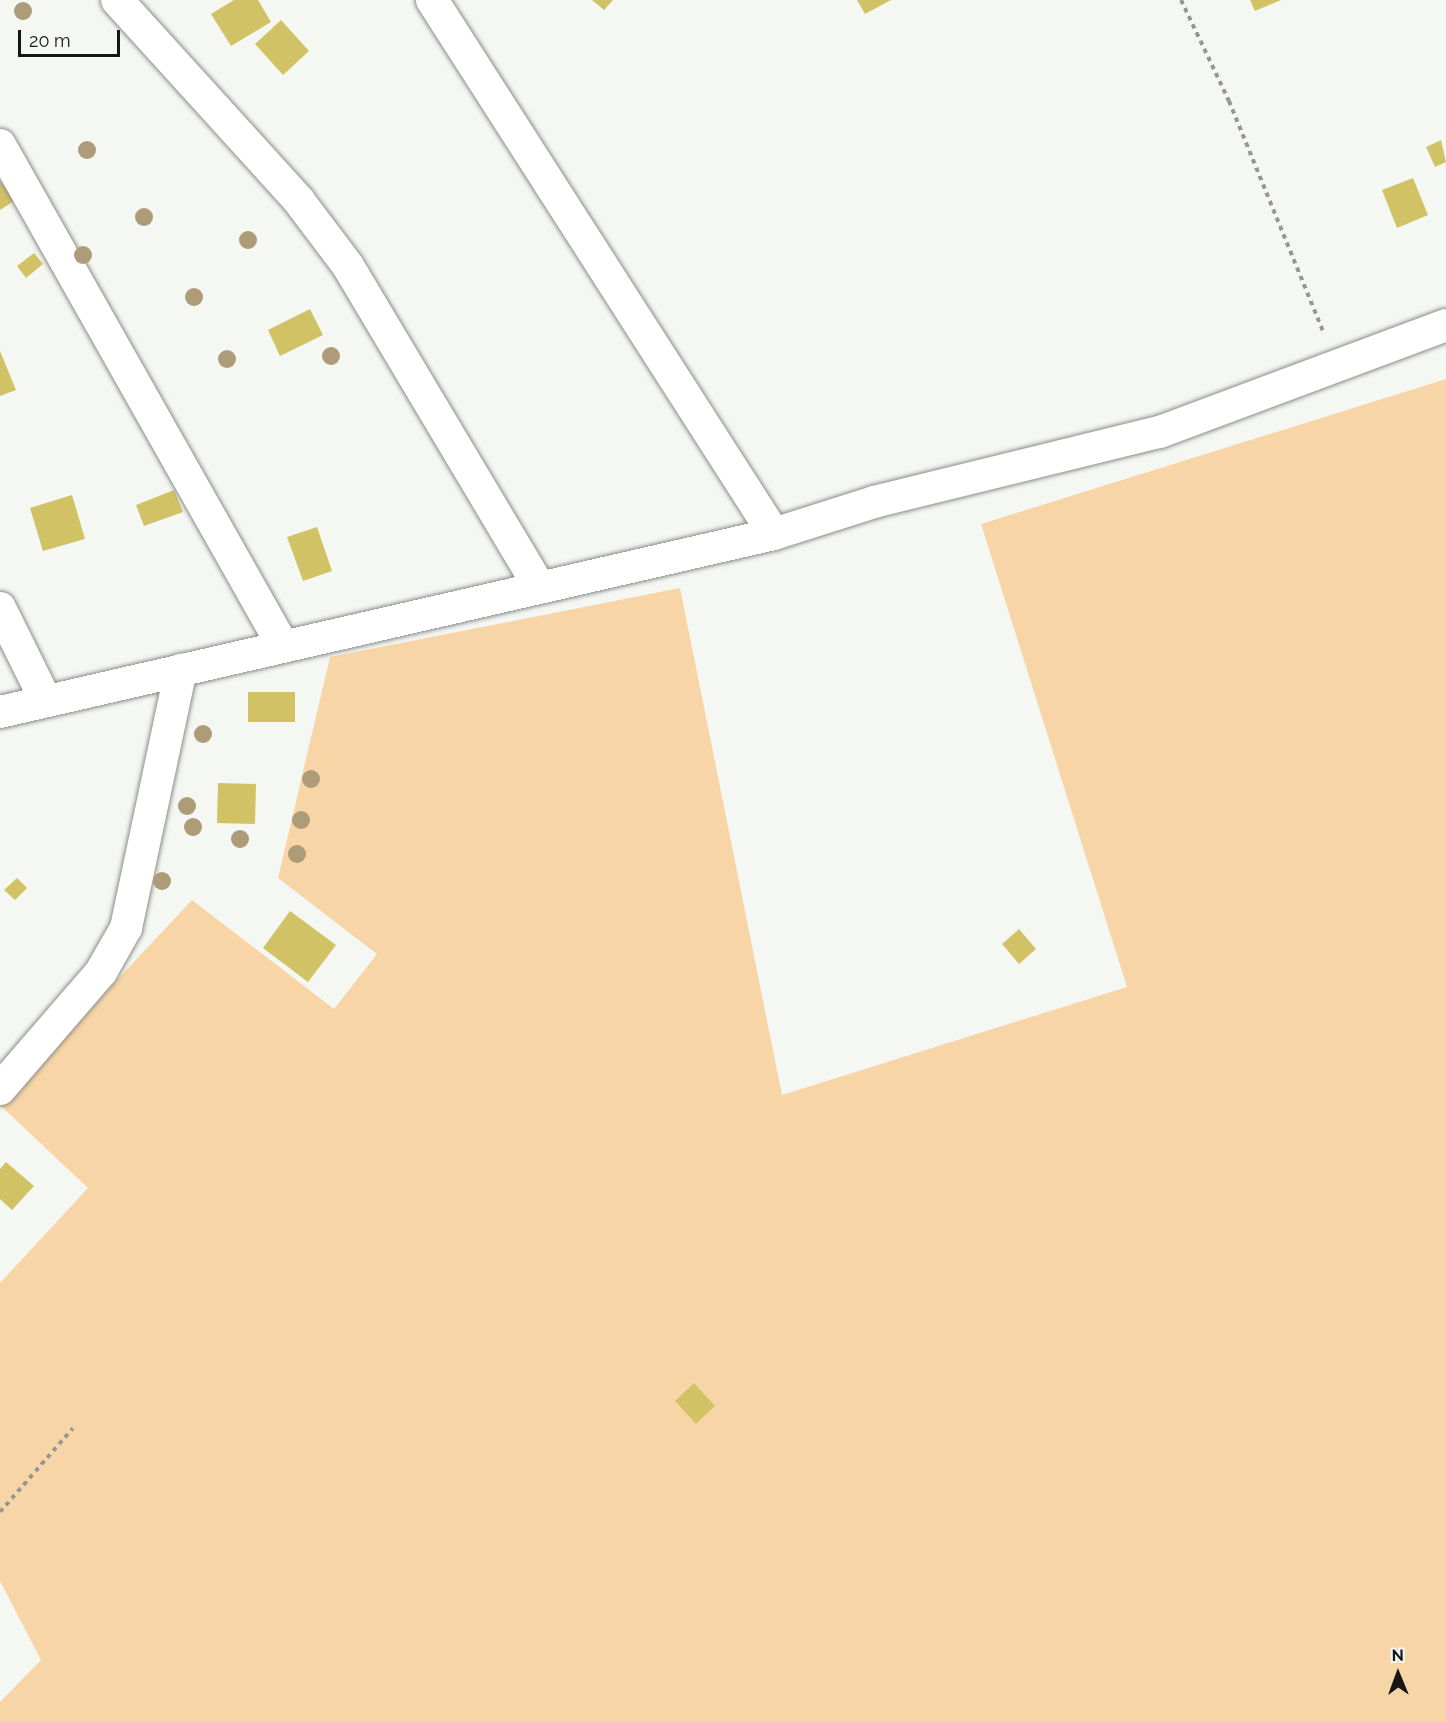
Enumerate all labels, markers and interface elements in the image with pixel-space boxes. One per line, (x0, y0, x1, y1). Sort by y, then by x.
scale bar (21, 18, 123, 56)
text: 20 m (29, 30, 71, 51)
north arrow (1368, 1644, 1428, 1704)
text: N (1391, 1646, 1404, 1665)

